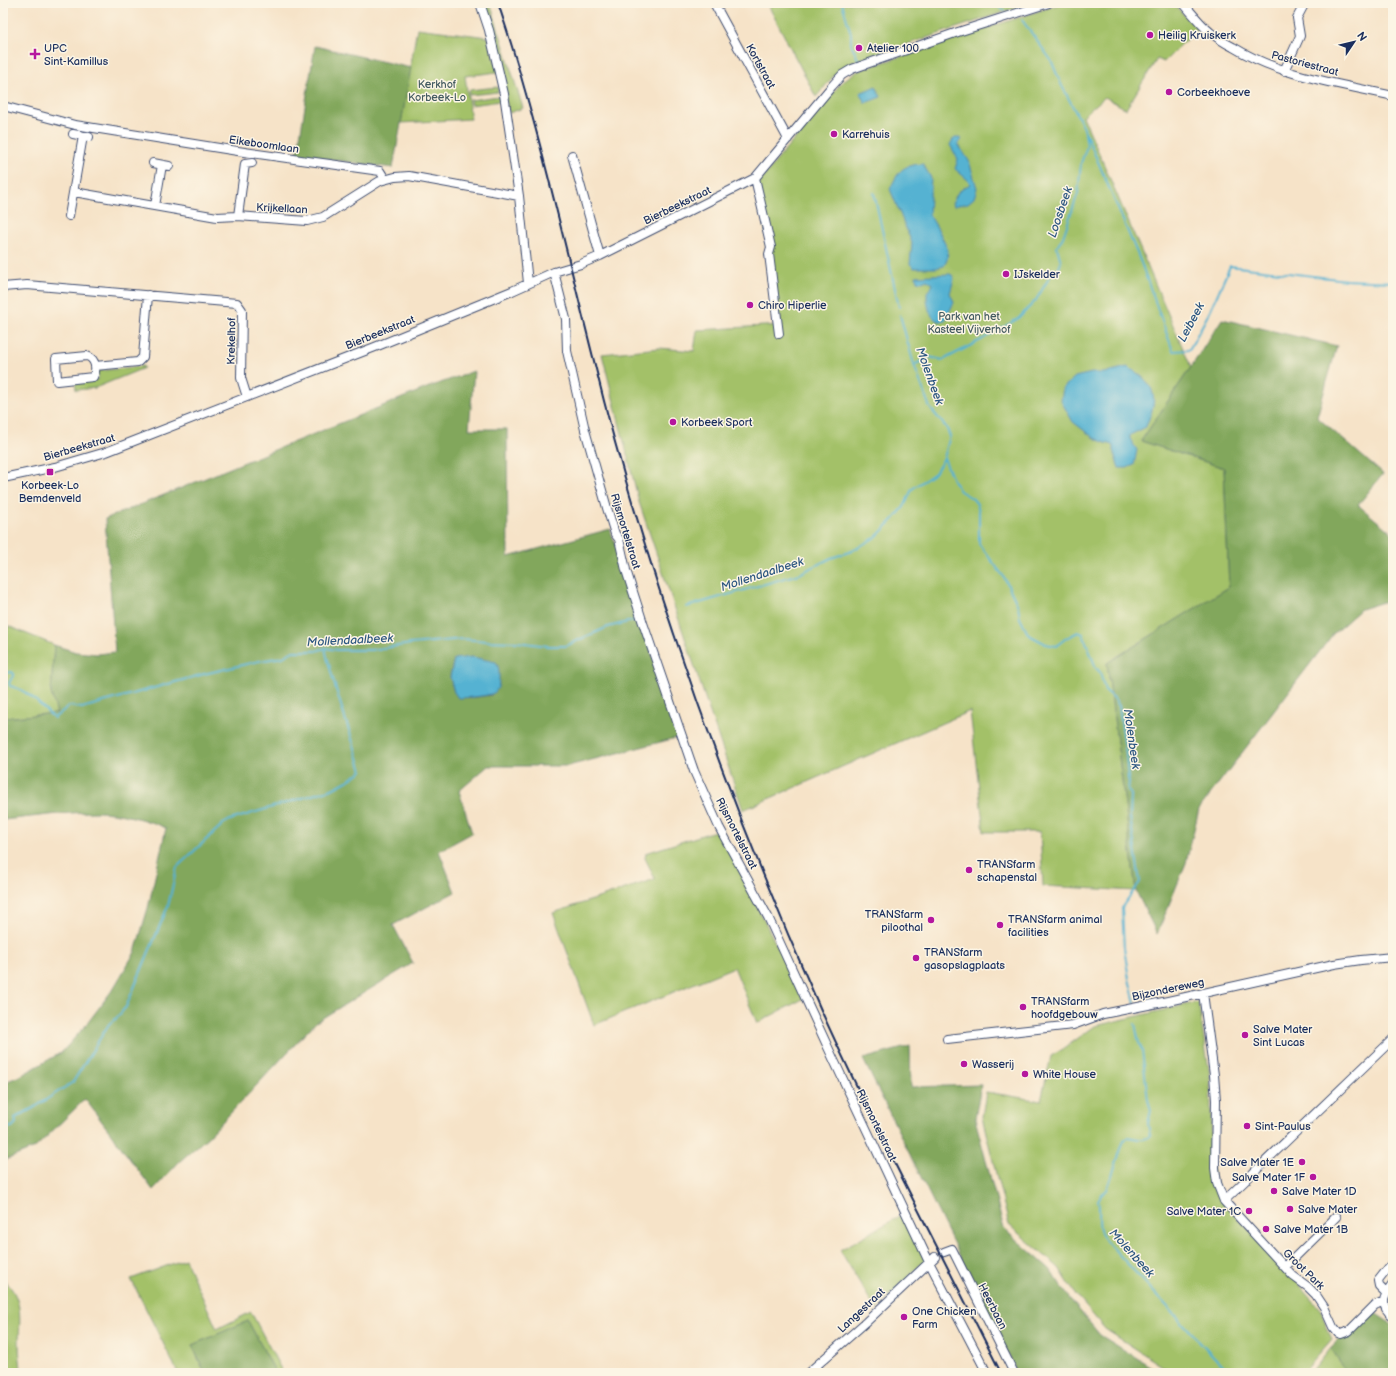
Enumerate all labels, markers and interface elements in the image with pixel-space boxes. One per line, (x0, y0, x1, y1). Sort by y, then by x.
north arrow (1334, 22, 1374, 62)
place label: Heilig Kruiskerk (1158, 29, 1236, 42)
text: N (1354, 29, 1369, 44)
marker: Heilig Kruiskerk (1145, 30, 1155, 40)
place label: UPC Sint-Kamillus (44, 42, 109, 68)
street label: Kortstraat (743, 42, 778, 91)
place label: Atelier 100 (867, 42, 920, 55)
marker: Atelier 100 (854, 43, 864, 53)
marker: UPC Sint-Kamillus (29, 48, 41, 60)
street label: Pastoriestraat (1270, 48, 1340, 79)
park label: Kerkhof Korbeek-Lo (408, 78, 466, 104)
place label: Corbeekhoeve (1177, 86, 1251, 99)
marker: Corbeekhoeve (1164, 87, 1174, 97)
place label: Karrehuis (842, 128, 890, 141)
marker: Karrehuis (829, 129, 839, 139)
street label: Eikeboomlaan (228, 133, 300, 156)
street label: Bierbeekstraat (641, 183, 714, 227)
water label: Loosbeek (1045, 184, 1077, 240)
street label: Krijkellaan (256, 201, 308, 216)
place label: IJskelder (1014, 268, 1061, 281)
marker: IJskelder (1001, 269, 1011, 279)
place label: Chiro Hiperlie (758, 299, 827, 312)
water label: Leibeek (1175, 299, 1209, 345)
marker: Chiro Hiperlie (745, 300, 755, 310)
park label: Park van het Kasteel Vijverhof (927, 310, 1011, 336)
street label: Bierbeekstraat (344, 312, 417, 352)
street label: Krekelhof (225, 317, 238, 365)
water label: Molenbeek (912, 345, 947, 408)
place label: Korbeek Sport (681, 416, 753, 429)
marker: Korbeek Sport (668, 417, 678, 427)
street label: Bierbeekstraat (42, 431, 117, 464)
marker: Korbeek-Lo Bemdenveld (45, 467, 55, 477)
place label: Korbeek-Lo Bemdenveld (19, 479, 81, 505)
street label: Rijsmortelstraat (608, 492, 643, 571)
water label: Mollendaalbeek (719, 554, 807, 595)
water label: Mollendaalbeek (306, 631, 395, 650)
water label: Molenbeek (1120, 708, 1143, 771)
street label: Rijsmortelstraat (713, 795, 760, 872)
place label: TRANSfarm schapenstal (977, 858, 1037, 884)
marker: TRANSfarm schapenstal (964, 865, 974, 875)
place label: TRANSfarm piloothal (865, 908, 923, 934)
place label: TRANSfarm animal facilities (1008, 913, 1102, 939)
marker: TRANSfarm piloothal (926, 915, 936, 925)
marker: TRANSfarm animal facilities (995, 920, 1005, 930)
place label: TRANSfarm gasopslagplaats (924, 946, 1006, 972)
marker: TRANSfarm gasopslagplaats (911, 953, 921, 963)
street label: Bijzondereweg (1131, 975, 1205, 1003)
place label: TRANSfarm hoofdgebouw (1031, 995, 1098, 1021)
marker: TRANSfarm hoofdgebouw (1018, 1002, 1028, 1012)
place label: Salve Mater Sint Lucas (1253, 1023, 1313, 1049)
marker: Salve Mater Sint Lucas (1240, 1030, 1250, 1040)
place label: Wasserij (972, 1058, 1014, 1071)
marker: Wasserij (959, 1059, 969, 1069)
place label: White House (1033, 1068, 1097, 1081)
marker: White House (1020, 1069, 1030, 1079)
street label: Rijsmortelstraat (854, 1087, 900, 1164)
place label: Sint-Paulus (1255, 1120, 1311, 1133)
marker: Sint-Paulus (1242, 1121, 1252, 1131)
place label: Salve Mater 1E (1220, 1156, 1294, 1169)
marker: Salve Mater 1E (1297, 1157, 1307, 1167)
place label: Salve Mater 1F (1232, 1171, 1305, 1184)
marker: Salve Mater 1F (1308, 1172, 1318, 1182)
place label: Salve Mater 1D (1282, 1185, 1357, 1198)
marker: Salve Mater 1D (1269, 1186, 1279, 1196)
place label: Salve Mater (1298, 1203, 1358, 1216)
marker: Salve Mater (1285, 1204, 1295, 1214)
place label: Salve Mater 1C (1167, 1205, 1241, 1218)
marker: Salve Mater 1C (1244, 1206, 1254, 1216)
place label: Salve Mater 1B (1274, 1223, 1348, 1236)
marker: Salve Mater 1B (1261, 1224, 1271, 1234)
water label: Molenbeek (1106, 1226, 1158, 1282)
street label: Groot Park (1280, 1246, 1328, 1293)
street label: Heerbaan (975, 1281, 1010, 1331)
street label: Langestraat (835, 1285, 888, 1335)
place label: One Chicken Farm (912, 1305, 976, 1331)
marker: One Chicken Farm (899, 1312, 909, 1322)

